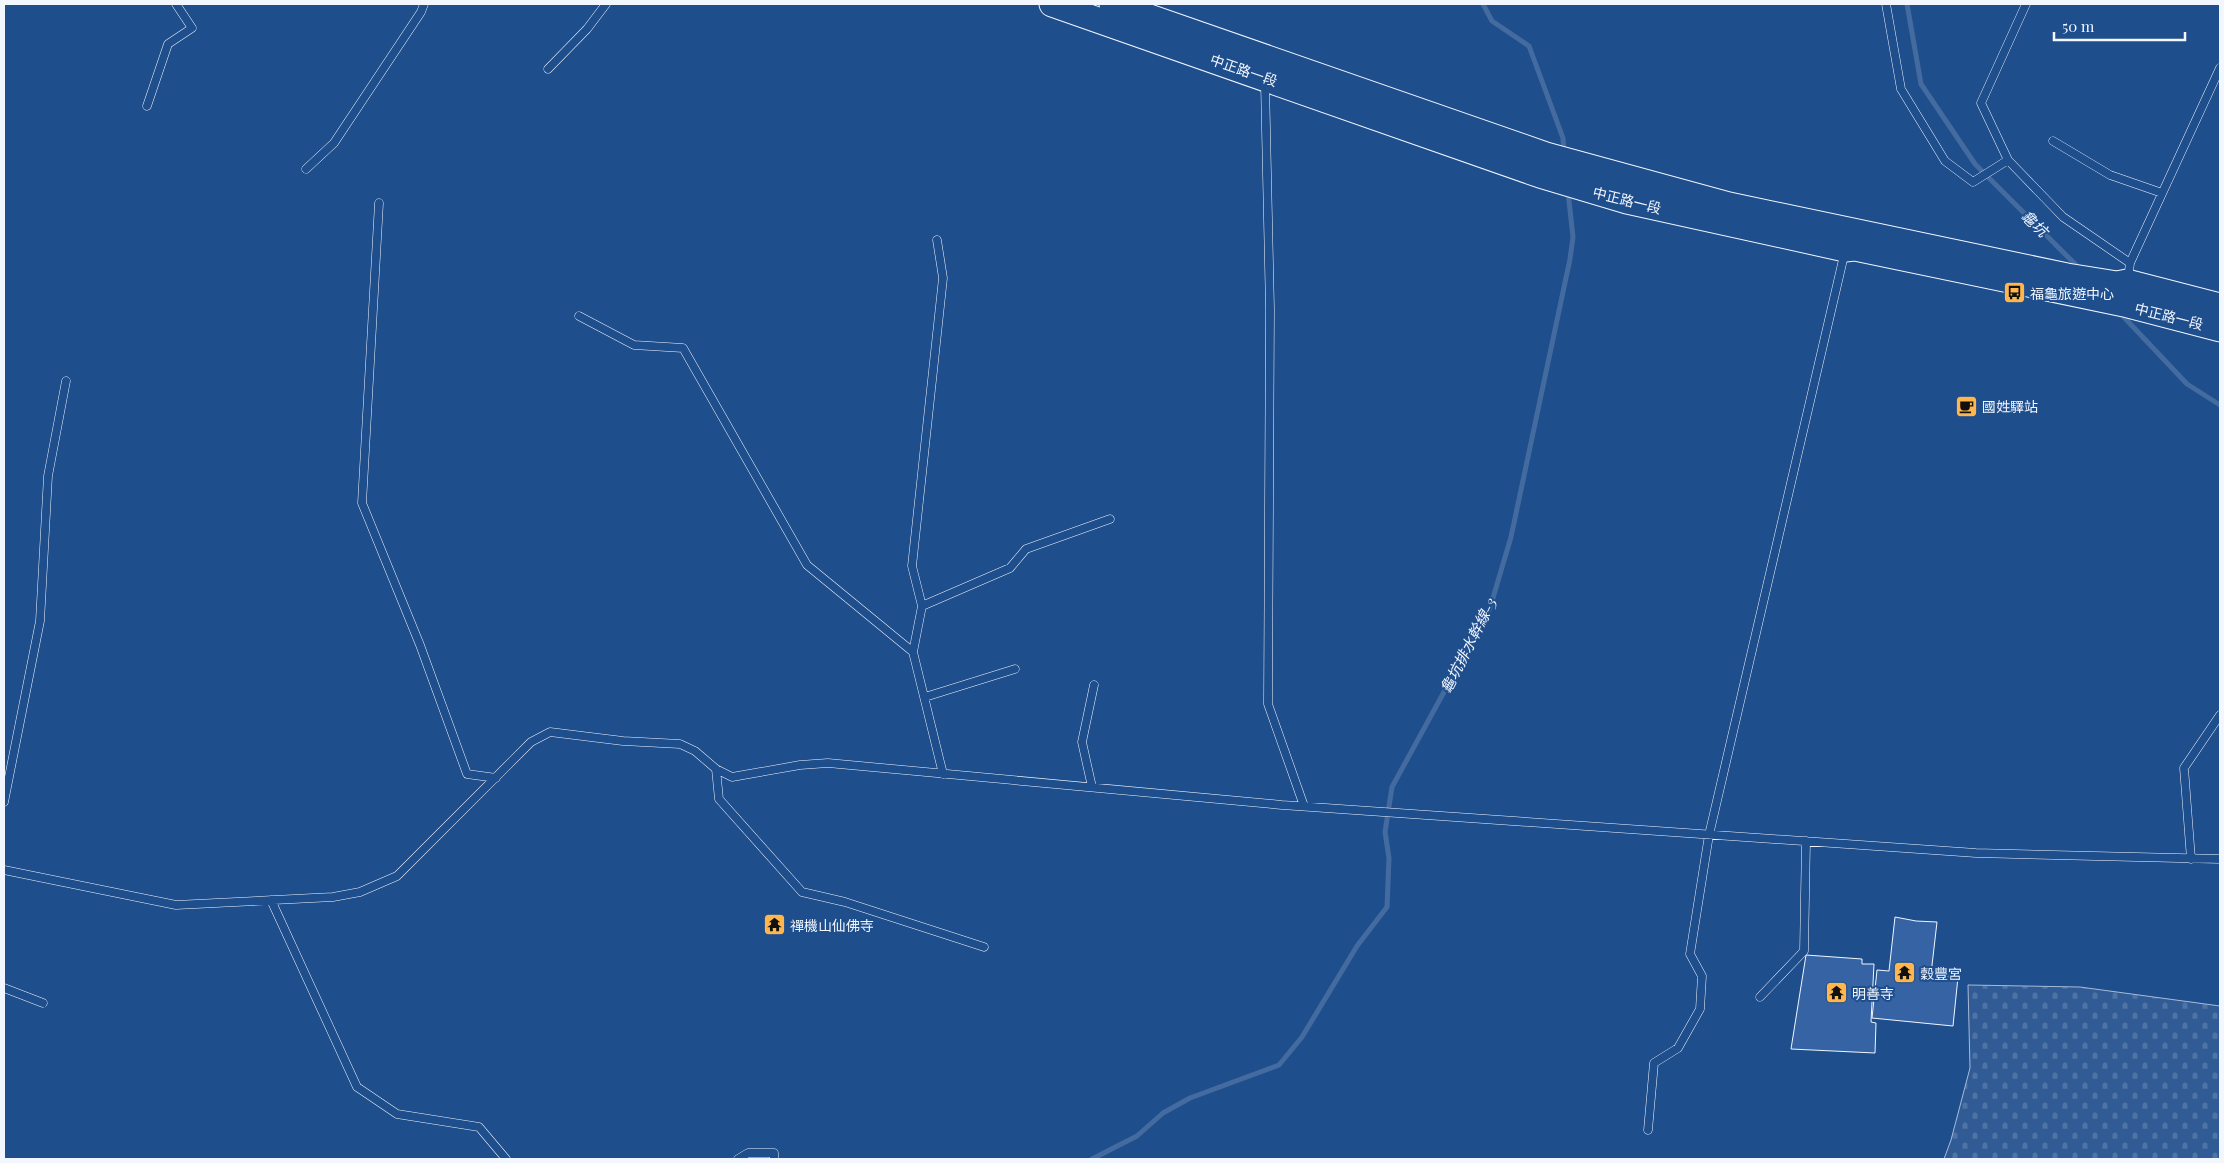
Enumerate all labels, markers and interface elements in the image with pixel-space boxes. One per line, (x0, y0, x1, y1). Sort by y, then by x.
scale bar (2054, 10, 2185, 42)
text: 50 m (2062, 16, 2095, 36)
street label: 中正路一段 (1208, 50, 1280, 90)
street label: 中正路一段 (1591, 182, 1663, 218)
water label: 龜坑 (2017, 205, 2054, 242)
bus stop icon: 福龜旅遊中心 (2002, 281, 2026, 305)
place label: 福龜旅遊中心 (2030, 284, 2114, 303)
street label: 中正路一段 (2133, 298, 2205, 334)
cafe icon: 國姓驛站 (1954, 394, 1978, 418)
place label: 國姓驛站 (1982, 397, 2038, 416)
water label: 龜坑排水幹線-3 (1435, 594, 1501, 696)
temple icon: 禪機山仙佛寺 (762, 913, 786, 937)
place label: 禪機山仙佛寺 (790, 916, 874, 935)
temple icon: 穀豐宮 (1892, 961, 1916, 985)
place label: 穀豐宮 (1920, 964, 1962, 983)
temple icon: 明善寺 (1824, 981, 1848, 1005)
place label: 明善寺 (1852, 984, 1894, 1003)

